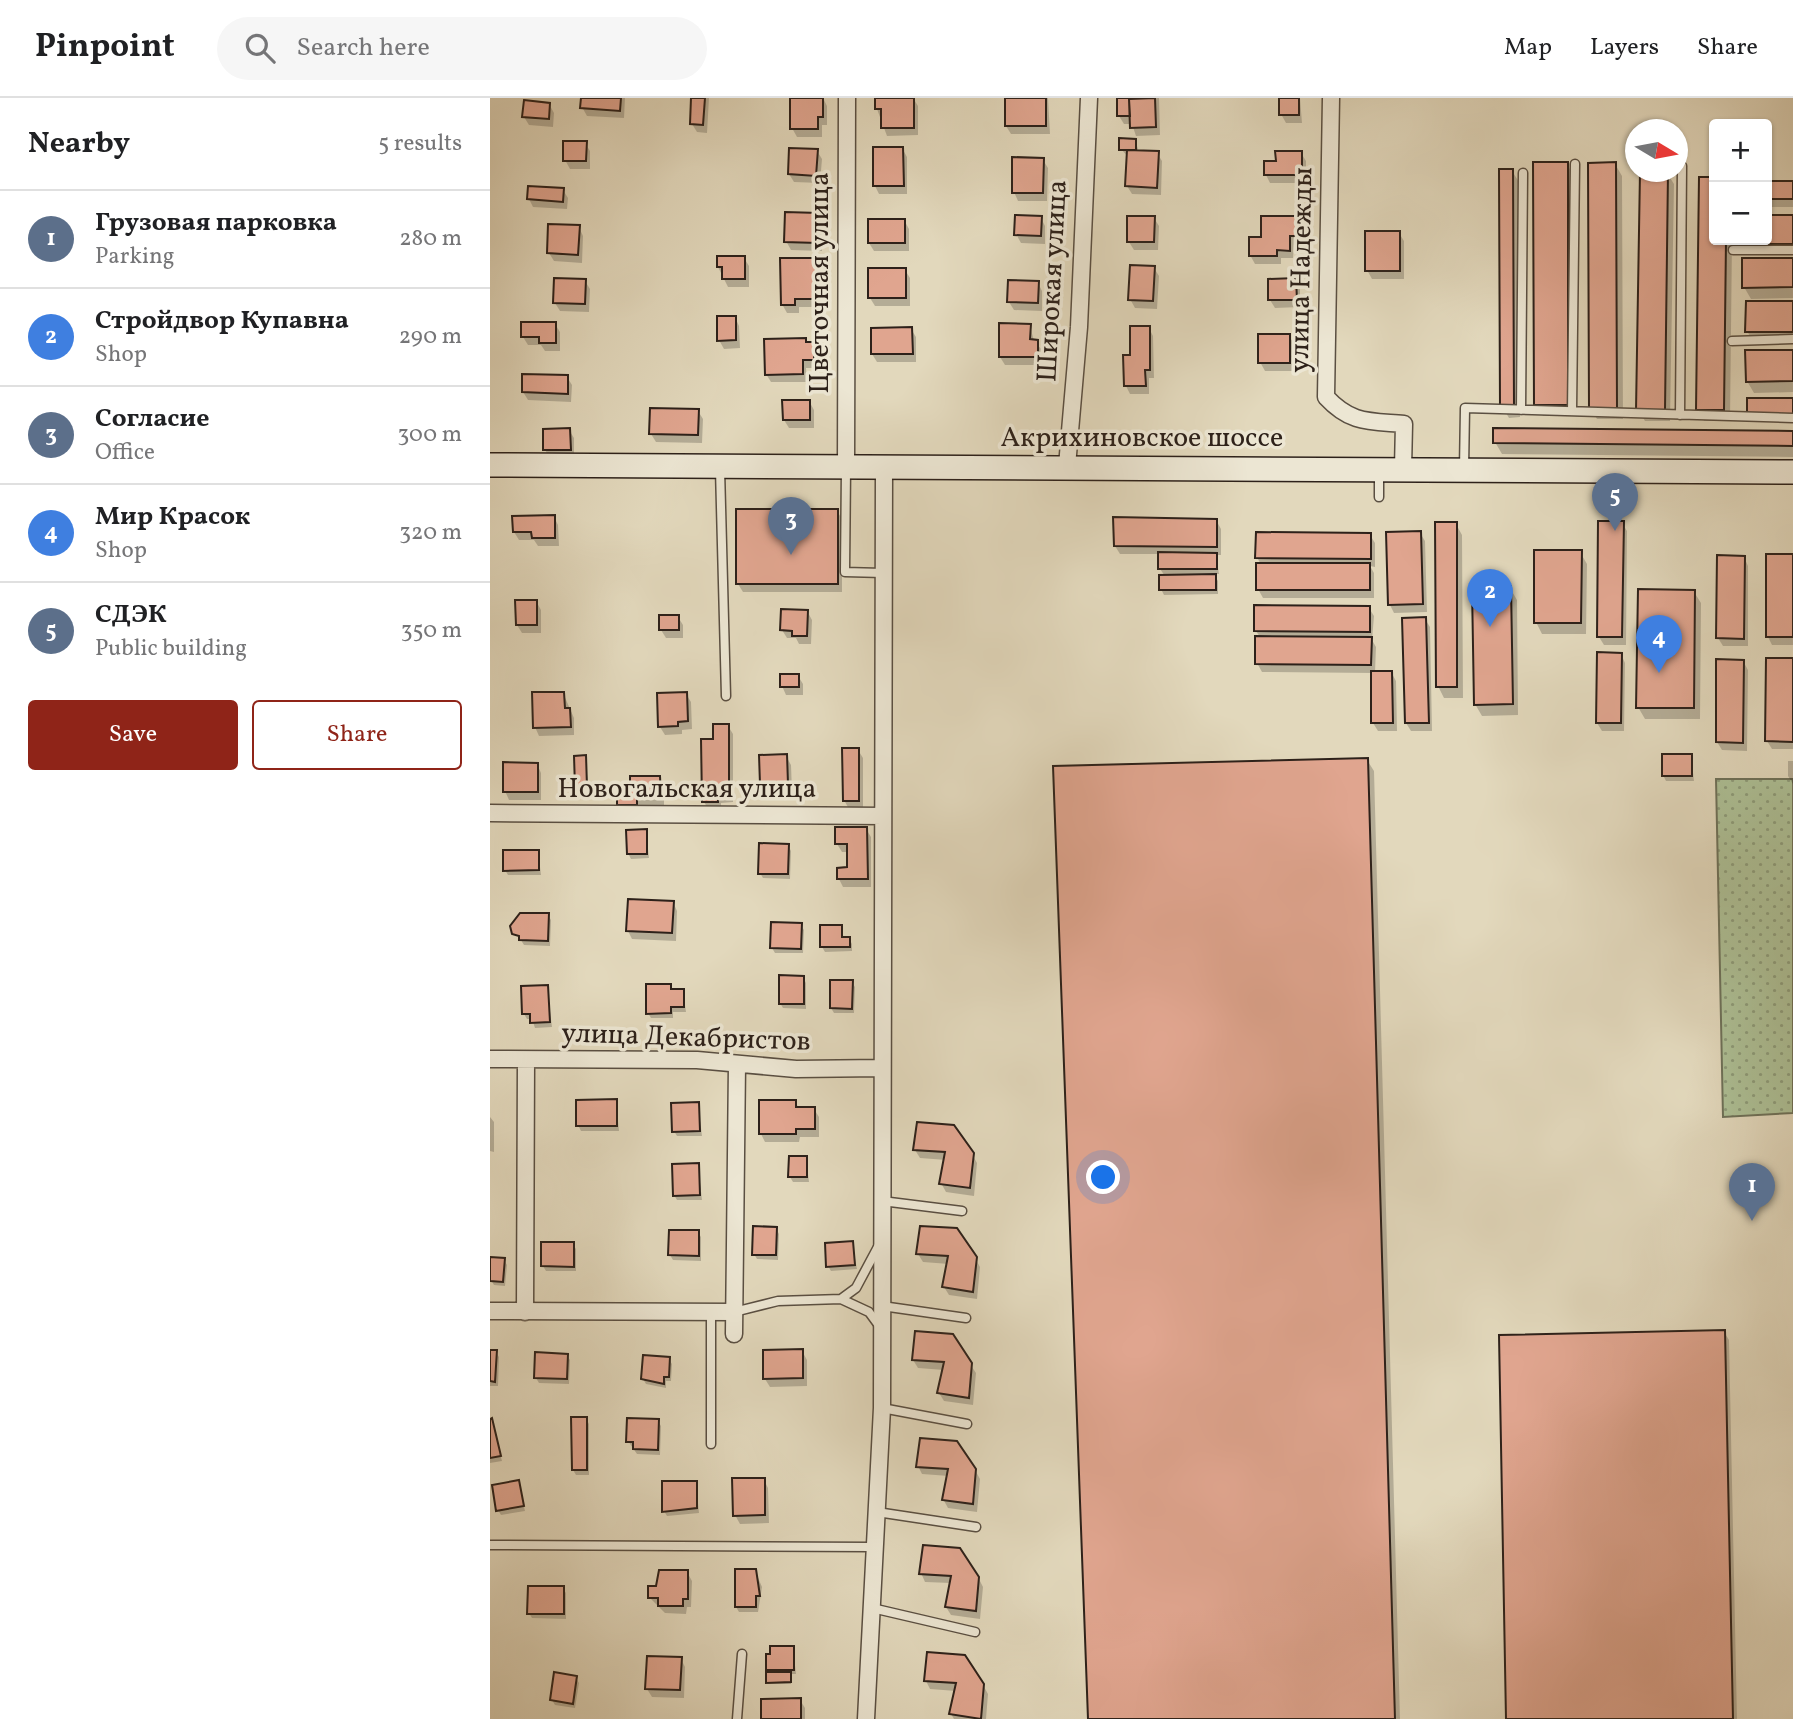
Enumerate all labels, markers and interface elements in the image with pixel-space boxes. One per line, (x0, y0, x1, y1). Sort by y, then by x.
search box (217, 17, 707, 80)
text: Pinpoint (35, 25, 175, 71)
icon: search (241, 29, 279, 67)
text: Search here (297, 30, 430, 66)
text: Map (1504, 31, 1552, 65)
text: Layers (1590, 31, 1659, 65)
text: Share (1697, 31, 1758, 65)
north arrow (1625, 119, 1688, 182)
map controls (1709, 119, 1772, 245)
button: + (1709, 119, 1772, 182)
text: Nearby (28, 123, 130, 165)
text: 5 results (378, 128, 462, 160)
street label: улица Надежды (1281, 167, 1323, 373)
street label: Цветочная улица (801, 172, 840, 394)
street label: Широкая улица (1028, 179, 1078, 383)
button: − (1709, 182, 1772, 245)
text: Грузовая парковка (95, 205, 337, 241)
text: 1 (46, 223, 56, 255)
text: 280 m (399, 223, 462, 255)
text: Parking (95, 241, 174, 273)
text: Стройдвор Купавна (95, 303, 349, 339)
text: 2 (45, 321, 57, 353)
text: 290 m (399, 321, 462, 353)
text: Shop (95, 339, 147, 371)
text: Согласие (95, 401, 210, 437)
text: 3 (45, 419, 57, 451)
text: 300 m (398, 419, 462, 451)
street label: Акрихиновское шоссе (1001, 419, 1283, 458)
text: Office (95, 437, 155, 469)
pin: 5 (1592, 473, 1638, 531)
pin: 3 (768, 497, 814, 555)
text: Мир Красок (95, 499, 250, 535)
text: 4 (44, 517, 58, 549)
text: 320 m (399, 517, 462, 549)
text: Shop (95, 535, 147, 567)
pin: 2 (1467, 569, 1513, 627)
text: СДЭК (95, 597, 167, 633)
text: 5 (45, 615, 57, 647)
text: 350 m (401, 615, 462, 647)
pin: 4 (1636, 615, 1682, 673)
text: Public building (95, 633, 247, 665)
button: Save (28, 700, 238, 770)
button: Share (252, 700, 462, 770)
street label: Новогальская улица (558, 770, 816, 809)
street label: улица Декабристов (561, 1014, 811, 1062)
your location (1086, 1160, 1120, 1194)
pin: 1 (1729, 1163, 1775, 1221)

